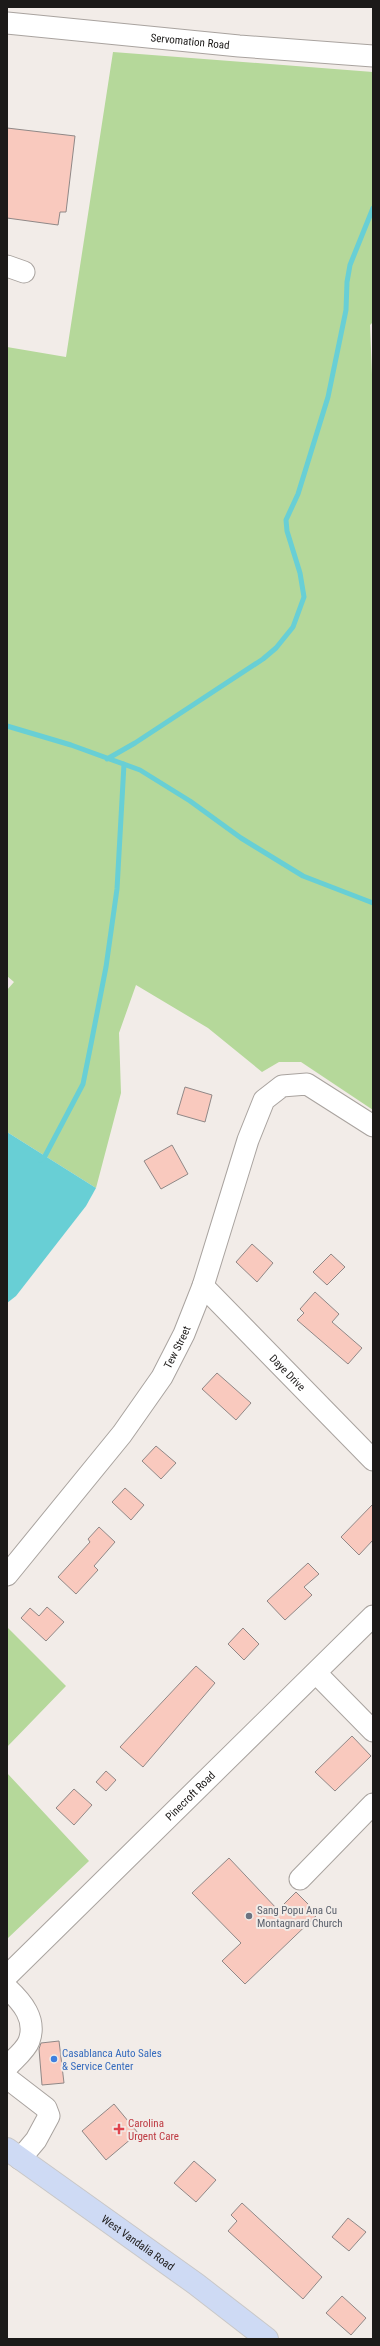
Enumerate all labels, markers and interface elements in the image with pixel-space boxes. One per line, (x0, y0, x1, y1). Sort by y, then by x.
street label: Servomation Road (150, 31, 230, 52)
street label: Tew Street (161, 1324, 193, 1371)
street label: Daye Drive (267, 1352, 308, 1393)
street label: Pinecroft Road (163, 1769, 218, 1823)
place label: Sang Popu Ana Cu Montagnard Church (257, 1904, 342, 1930)
marker: Sang Popu Ana Cu Montagnard Church (244, 1911, 254, 1921)
place label: Casablanca Auto Sales & Service Center (62, 2047, 162, 2073)
marker: Casablanca Auto Sales & Service Center (49, 2054, 59, 2064)
place label: Carolina Urgent Care (128, 2117, 179, 2143)
marker: Carolina Urgent Care (113, 2123, 125, 2135)
street label: West Vandalia Road (99, 2212, 177, 2273)

